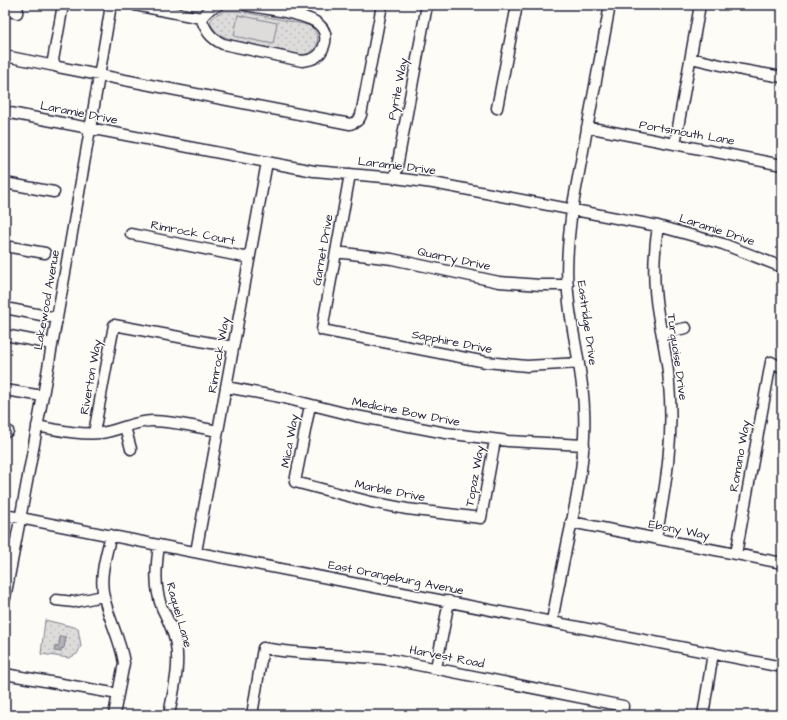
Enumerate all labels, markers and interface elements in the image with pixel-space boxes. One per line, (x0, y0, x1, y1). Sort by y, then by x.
street label: Pyrite Way (384, 56, 413, 122)
street label: Laramie Drive (39, 97, 120, 129)
street label: Portsmouth Lane (638, 116, 737, 150)
street label: Laramie Drive (357, 153, 438, 179)
street label: Laramie Drive (677, 210, 757, 250)
street label: Garnet Drive (308, 213, 338, 287)
street label: Rimrock Court (149, 216, 237, 250)
street label: Quarry Drive (416, 243, 493, 276)
street label: Lakewood Avenue (30, 248, 64, 351)
street label: Eastridge Drive (572, 280, 601, 367)
street label: Turquoise Drive (663, 313, 692, 402)
street label: Rimrock Way (204, 315, 235, 394)
street label: Sapphire Drive (410, 326, 494, 358)
street label: Riverton Way (76, 338, 107, 416)
street label: Medicine Bow Drive (350, 393, 462, 431)
street label: Mica Way (277, 412, 304, 469)
street label: Romano Way (725, 419, 756, 493)
street label: Topaz Way (461, 444, 490, 508)
street label: Marble Drive (353, 476, 427, 506)
street label: Ebony Way (647, 516, 711, 545)
street label: East Orangeburg Avenue (327, 557, 466, 601)
street label: Raquel Lane (162, 580, 197, 650)
street label: Harvest Road (408, 641, 486, 673)

